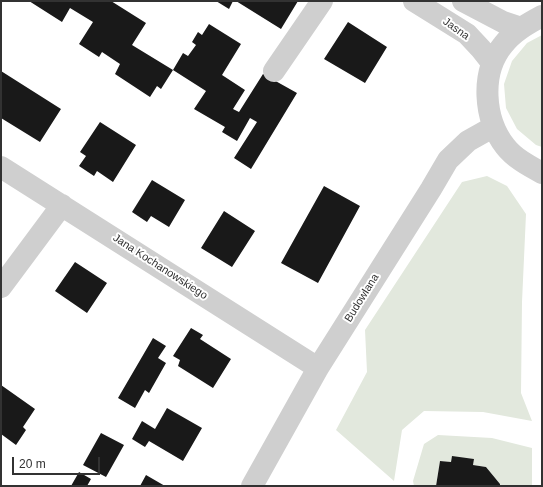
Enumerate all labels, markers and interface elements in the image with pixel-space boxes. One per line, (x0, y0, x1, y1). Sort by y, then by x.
street label: Jasna (440, 15, 472, 43)
street label: Jana Kochanowskiego (110, 231, 210, 303)
street label: Budowlana (342, 271, 382, 325)
scale bar (14, 449, 102, 475)
text: 20 m (19, 457, 46, 471)

